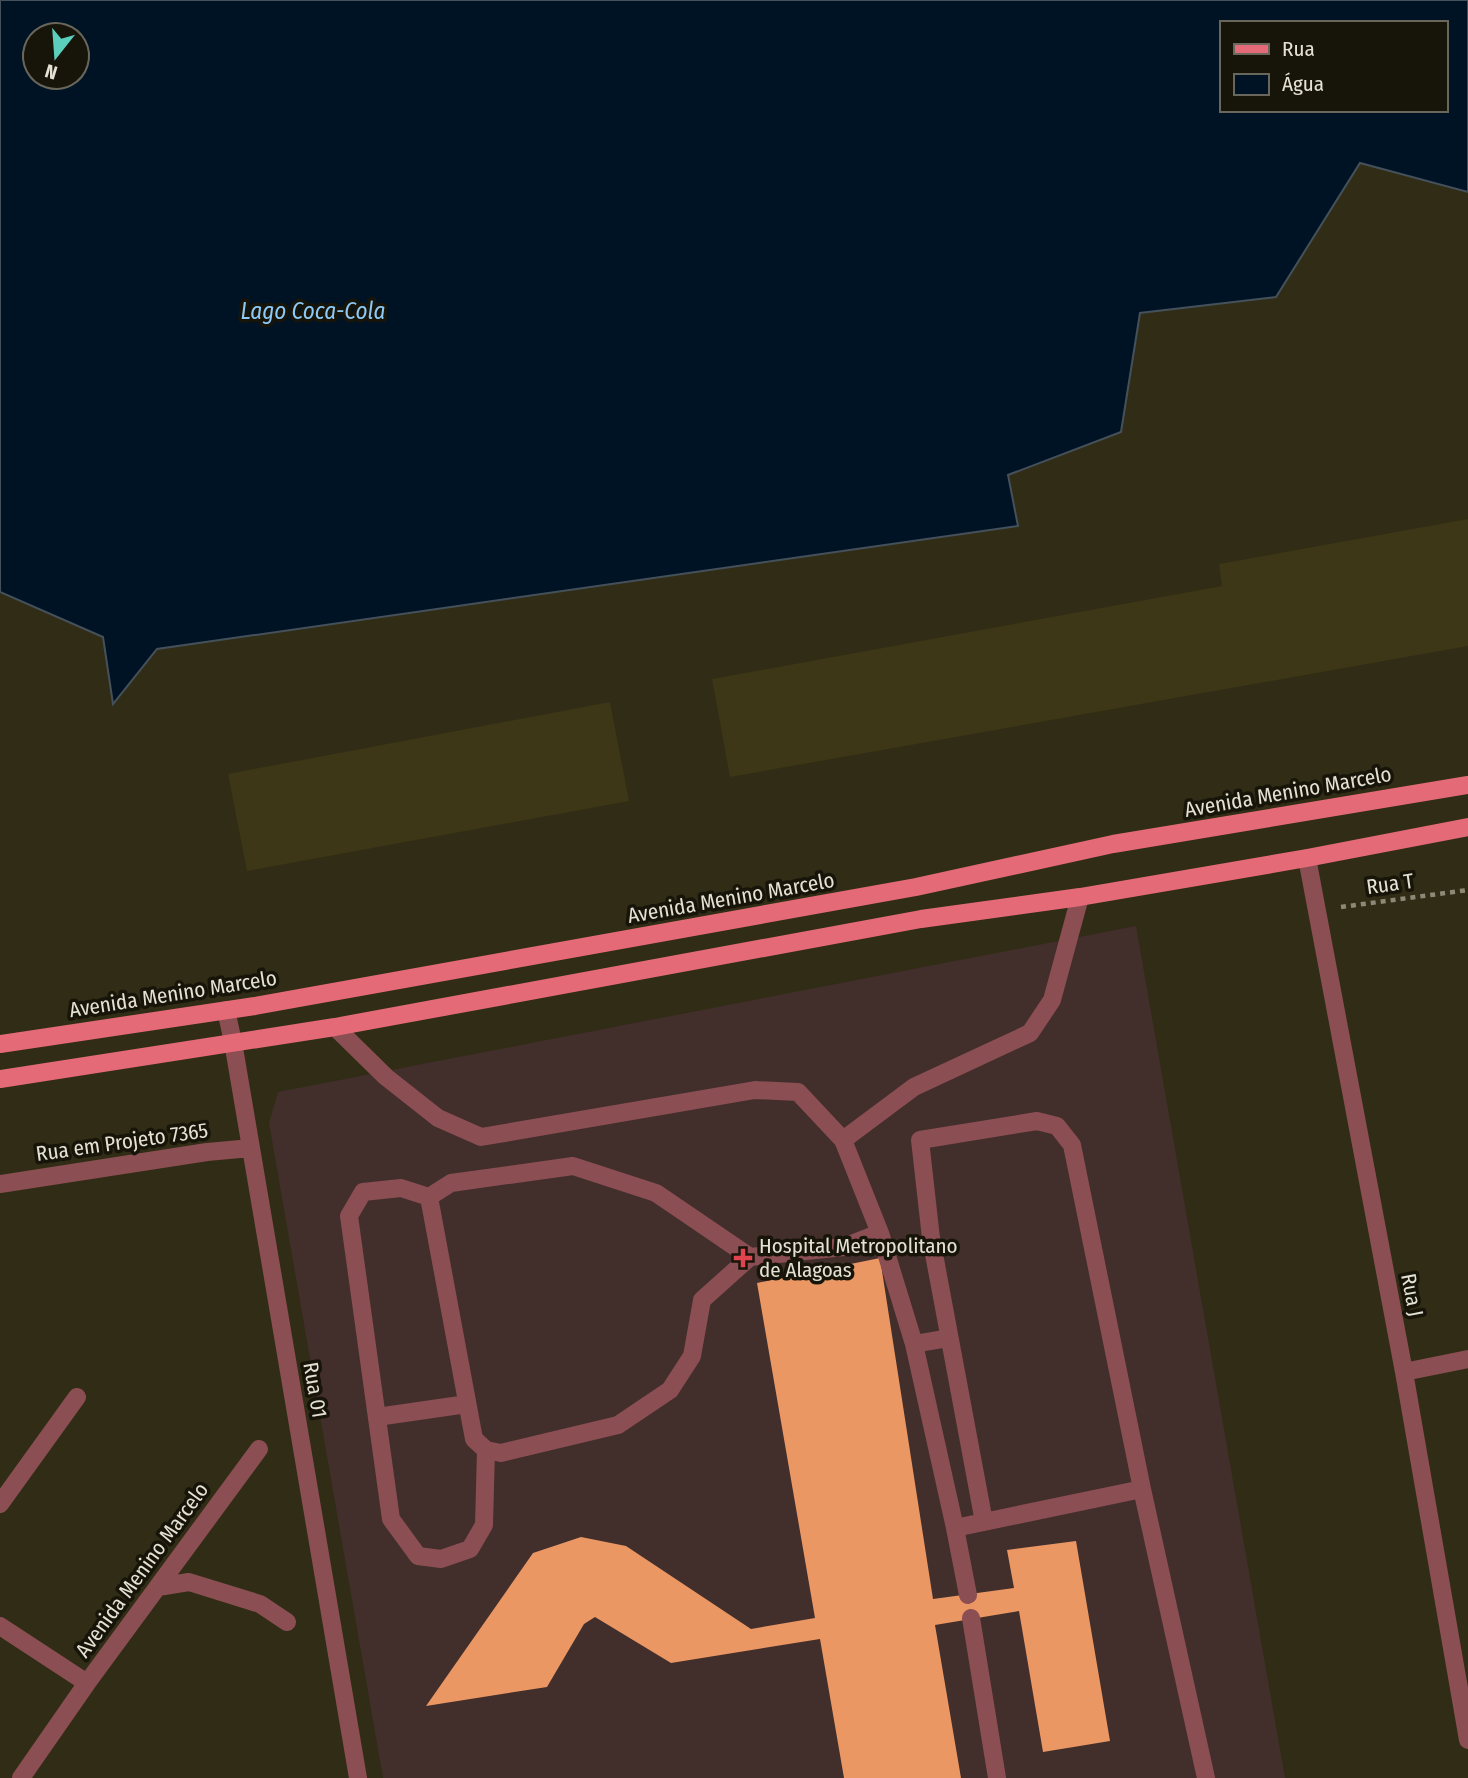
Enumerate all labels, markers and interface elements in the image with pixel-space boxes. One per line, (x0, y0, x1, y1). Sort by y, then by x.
north arrow (21, 21, 91, 91)
legend (1220, 21, 1447, 112)
text: Rua (1282, 36, 1315, 62)
text: N (42, 59, 60, 84)
text: Água (1282, 71, 1324, 97)
water label: Lago Coca-Cola (241, 297, 385, 325)
street label: Avenida Menino Marcelo (1183, 761, 1393, 823)
street label: Avenida Menino Marcelo (626, 867, 836, 929)
street label: Rua T (1365, 868, 1416, 900)
street label: Avenida Menino Marcelo (67, 965, 279, 1023)
street label: Rua em Projeto 7365 (34, 1117, 210, 1167)
place label: Hospital Metropolitano de Alagoas (759, 1233, 958, 1283)
marker: Hospital Metropolitano de Alagoas (733, 1248, 753, 1268)
street label: Rua J (1395, 1271, 1429, 1319)
street label: Rua 01 (297, 1360, 333, 1420)
street label: Avenida Menino Marcelo (70, 1478, 214, 1662)

